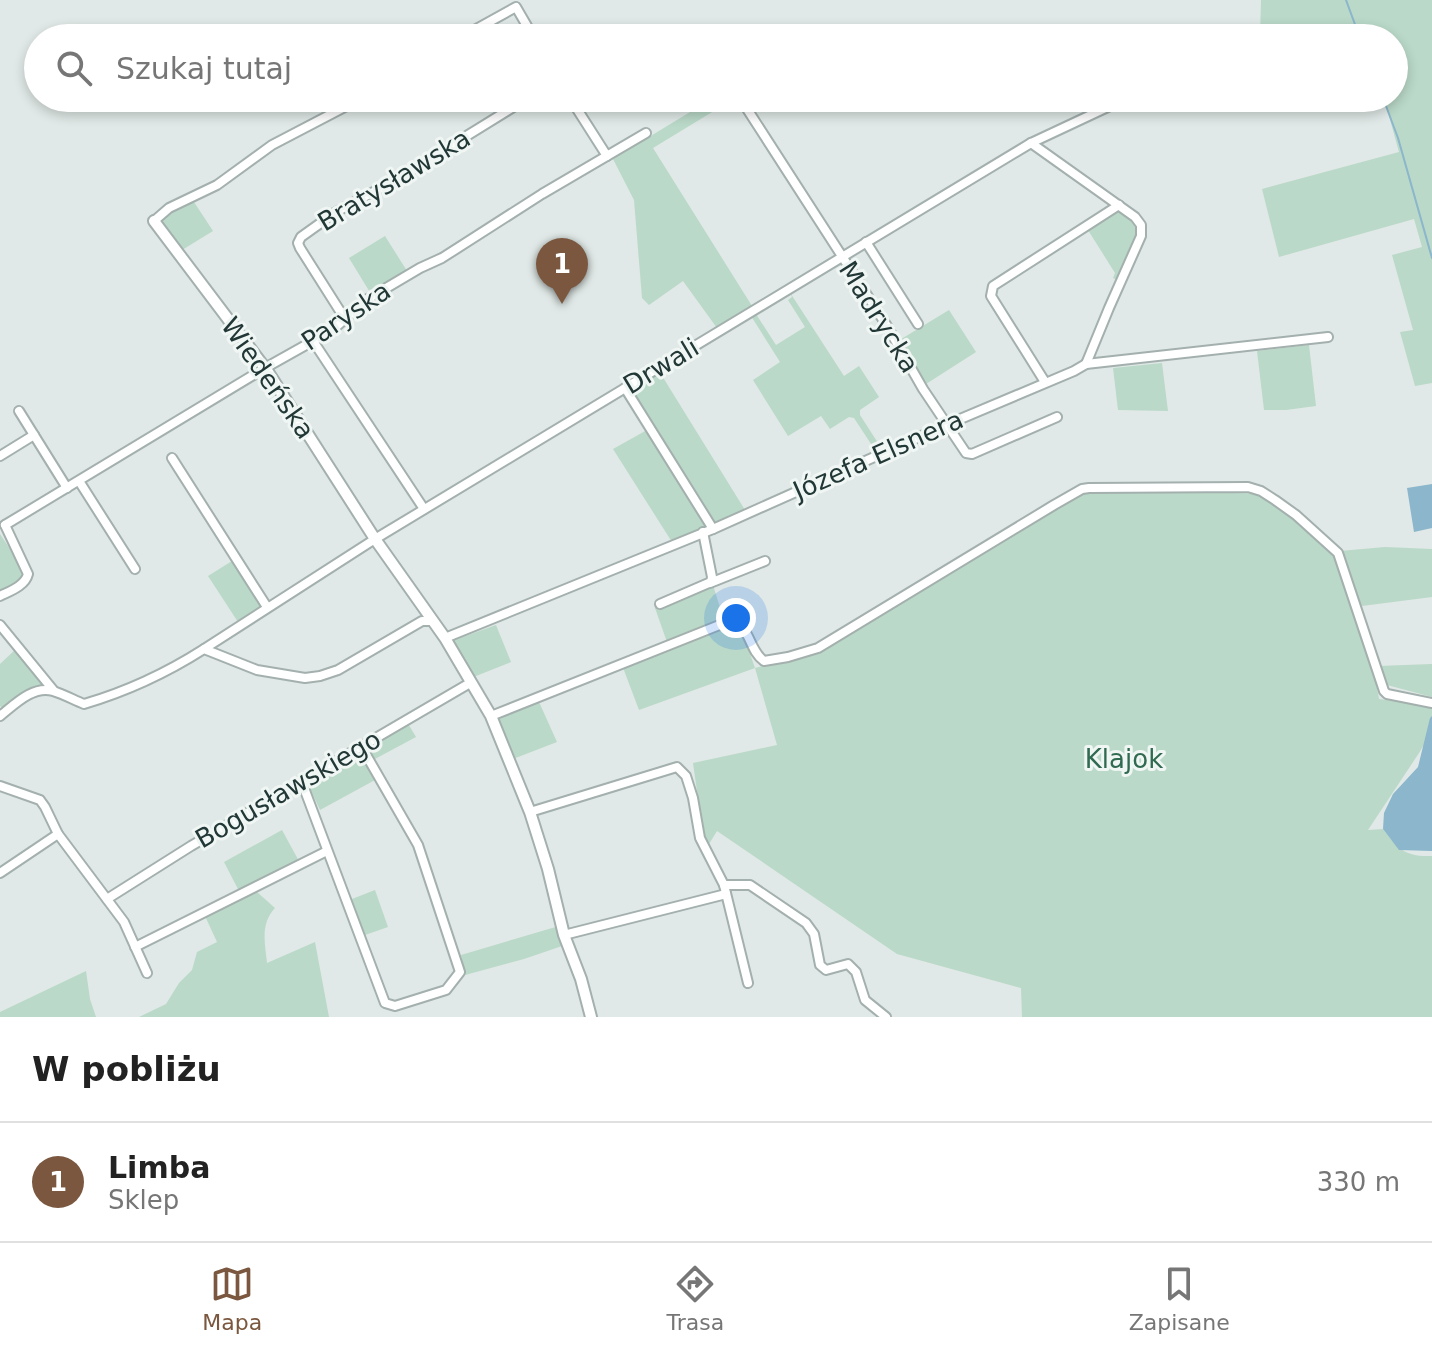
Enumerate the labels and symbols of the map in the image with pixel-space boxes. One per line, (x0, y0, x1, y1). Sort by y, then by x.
street label: Bratysławska (312, 123, 476, 237)
pin: 1 (536, 238, 588, 304)
street label: Madrycka (833, 256, 925, 378)
street label: Paryska (296, 275, 396, 357)
street label: Wiedeńska (215, 311, 321, 445)
street label: Drwali (618, 332, 704, 400)
street label: Józefa Elsnera (787, 404, 968, 507)
your location (716, 598, 756, 638)
street label: Bogusławskiego (190, 724, 386, 854)
park label: Klajok (1085, 744, 1163, 774)

